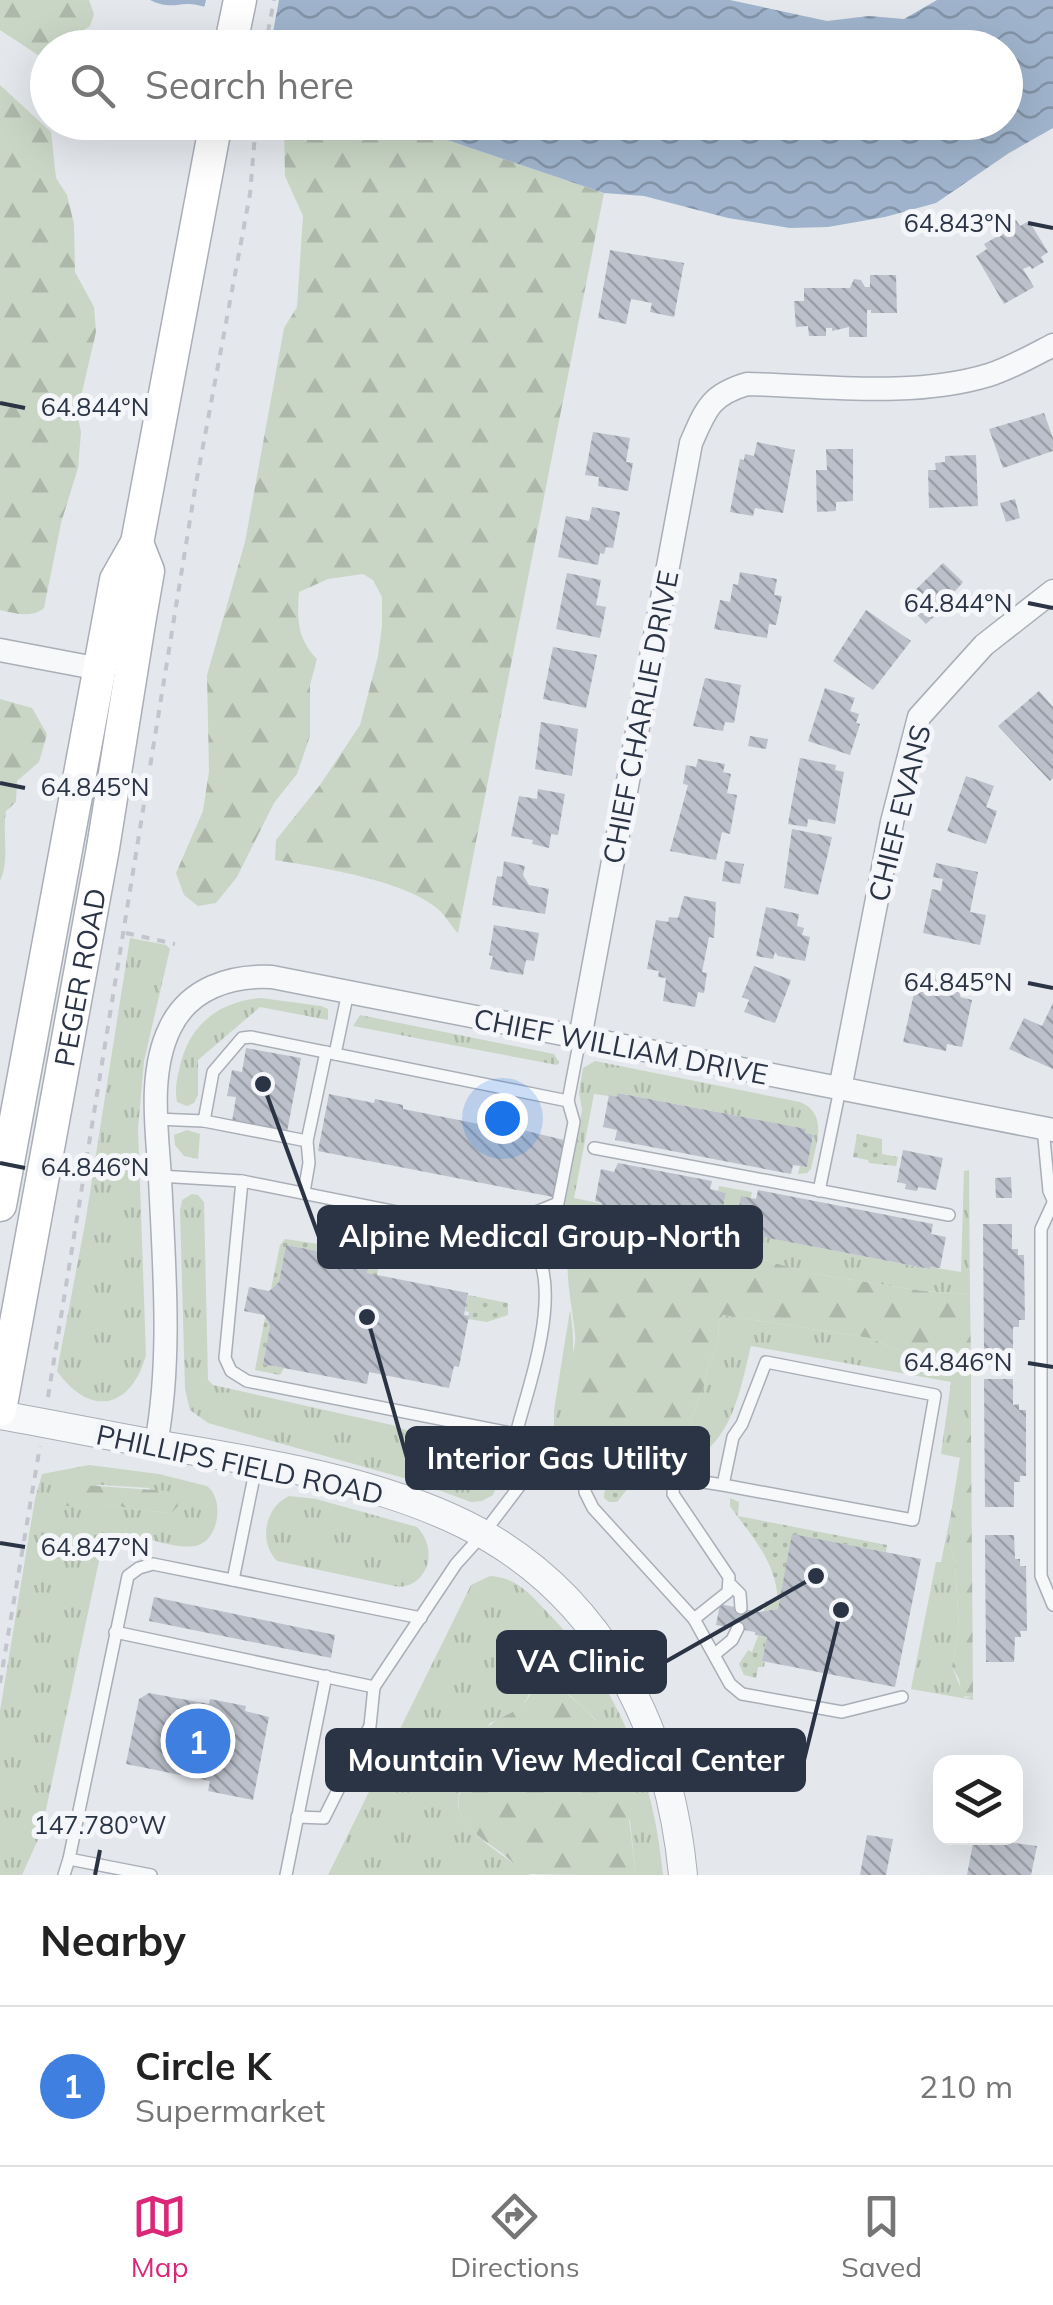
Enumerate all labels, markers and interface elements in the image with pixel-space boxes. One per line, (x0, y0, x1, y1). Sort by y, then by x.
search box (30, 30, 1023, 140)
icon: search (65, 58, 120, 113)
text: Search here (145, 61, 354, 109)
text: 64.843°N (904, 207, 1012, 238)
text: 64.844°N (41, 391, 149, 422)
street label: CHIEF CHARLIE DRIVE (594, 568, 686, 866)
text: 64.844°N (904, 587, 1012, 618)
street label: CHIEF EVANS (860, 721, 938, 905)
text: 64.845°N (41, 771, 149, 802)
street label: PEGER ROAD (46, 885, 113, 1069)
text: 64.845°N (904, 966, 1012, 997)
street label: CHIEF WILLIAM DRIVE (471, 1000, 771, 1092)
your location (477, 1093, 528, 1144)
text: 64.846°N (41, 1151, 149, 1182)
callout: Alpine Medical Group-North (319, 1207, 761, 1267)
text: Alpine Medical Group-North (339, 1217, 741, 1255)
text: 64.846°N (904, 1346, 1012, 1377)
street label: PHILLIPS FIELD ROAD (93, 1416, 387, 1512)
callout: Interior Gas Utility (407, 1428, 708, 1488)
text: Interior Gas Utility (427, 1439, 688, 1477)
text: 64.847°N (41, 1531, 149, 1562)
callout: VA Clinic (498, 1632, 665, 1692)
text: VA Clinic (516, 1642, 645, 1680)
pin: 1 (166, 1704, 230, 1778)
callout: Mountain View Medical Center (327, 1730, 804, 1790)
text: Mountain View Medical Center (348, 1741, 784, 1779)
map controls (933, 1755, 1023, 1845)
button: layers (933, 1755, 1023, 1845)
text: 147.780°W (33, 1809, 167, 1840)
text: Nearby (40, 1914, 186, 1967)
text: Circle K (135, 2042, 271, 2090)
text: 1 (63, 2066, 82, 2106)
text: 210 m (919, 2066, 1013, 2106)
text: Supermarket (135, 2090, 325, 2130)
tab: Map (131, 2189, 188, 2284)
tab: Directions (450, 2189, 580, 2284)
tab: Saved (841, 2189, 922, 2284)

